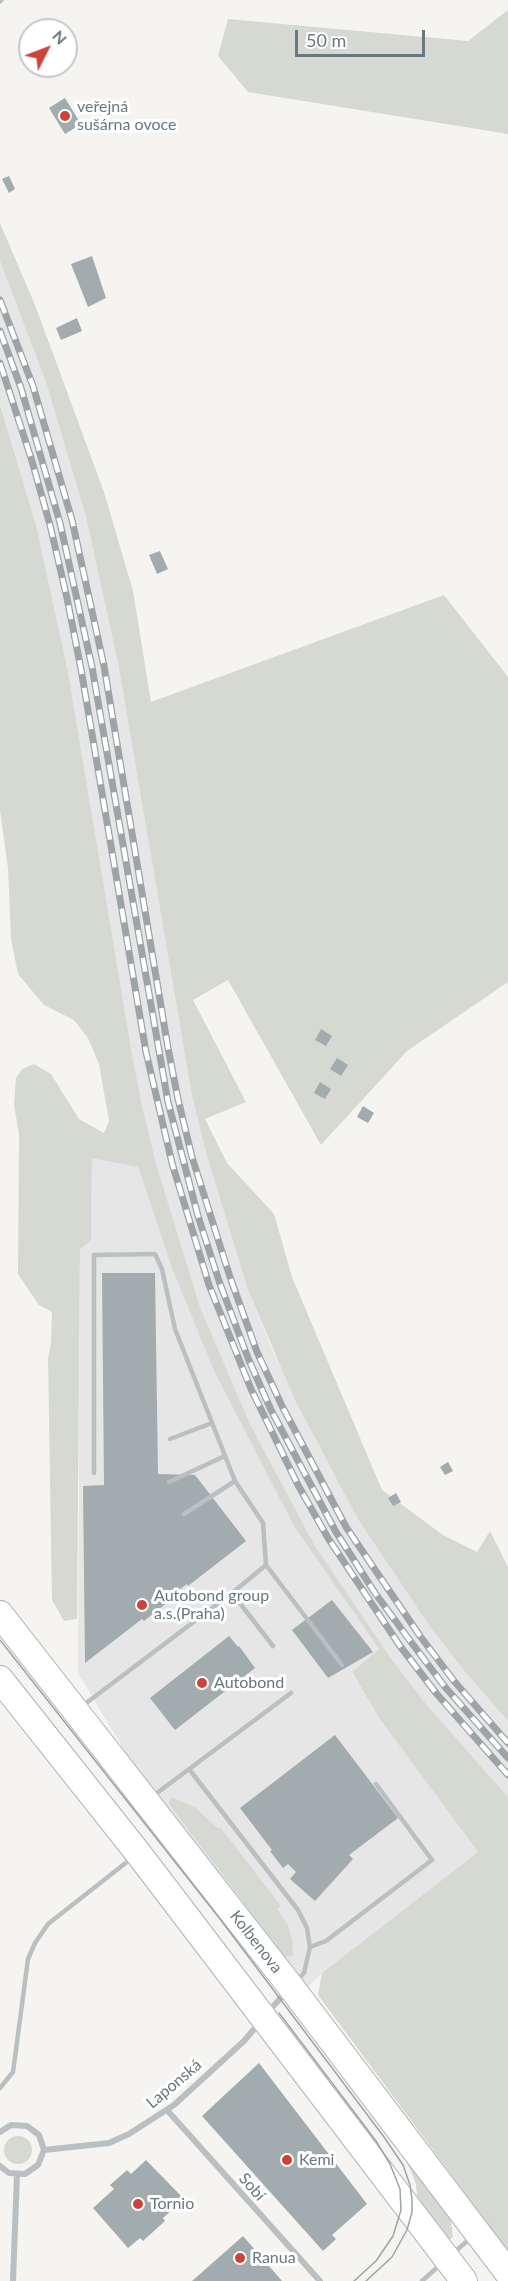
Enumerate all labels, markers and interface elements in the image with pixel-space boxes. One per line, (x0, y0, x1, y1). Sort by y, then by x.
north arrow (18, 18, 78, 78)
scale bar (298, 18, 428, 56)
text: N (49, 26, 71, 48)
text: 50 m (306, 29, 346, 51)
place label: veřejná sušárna ovoce (77, 97, 176, 135)
marker: veřejná sušárna ovoce (58, 109, 72, 123)
place label: Autobond group a.s.(Praha) (154, 1586, 269, 1624)
marker: Autobond group a.s.(Praha) (135, 1598, 149, 1612)
place label: Autobond (214, 1673, 284, 1693)
marker: Autobond (195, 1676, 209, 1690)
street label: Kolbenova (226, 1907, 286, 1977)
street label: Laponská (142, 2055, 206, 2113)
place label: Kemi (299, 2150, 334, 2170)
marker: Kemi (280, 2153, 294, 2167)
street label: Sobí (235, 2169, 269, 2205)
place label: Tornio (150, 2194, 194, 2214)
marker: Tornio (131, 2197, 145, 2211)
place label: Ranua (252, 2248, 296, 2268)
marker: Ranua (233, 2251, 247, 2265)

